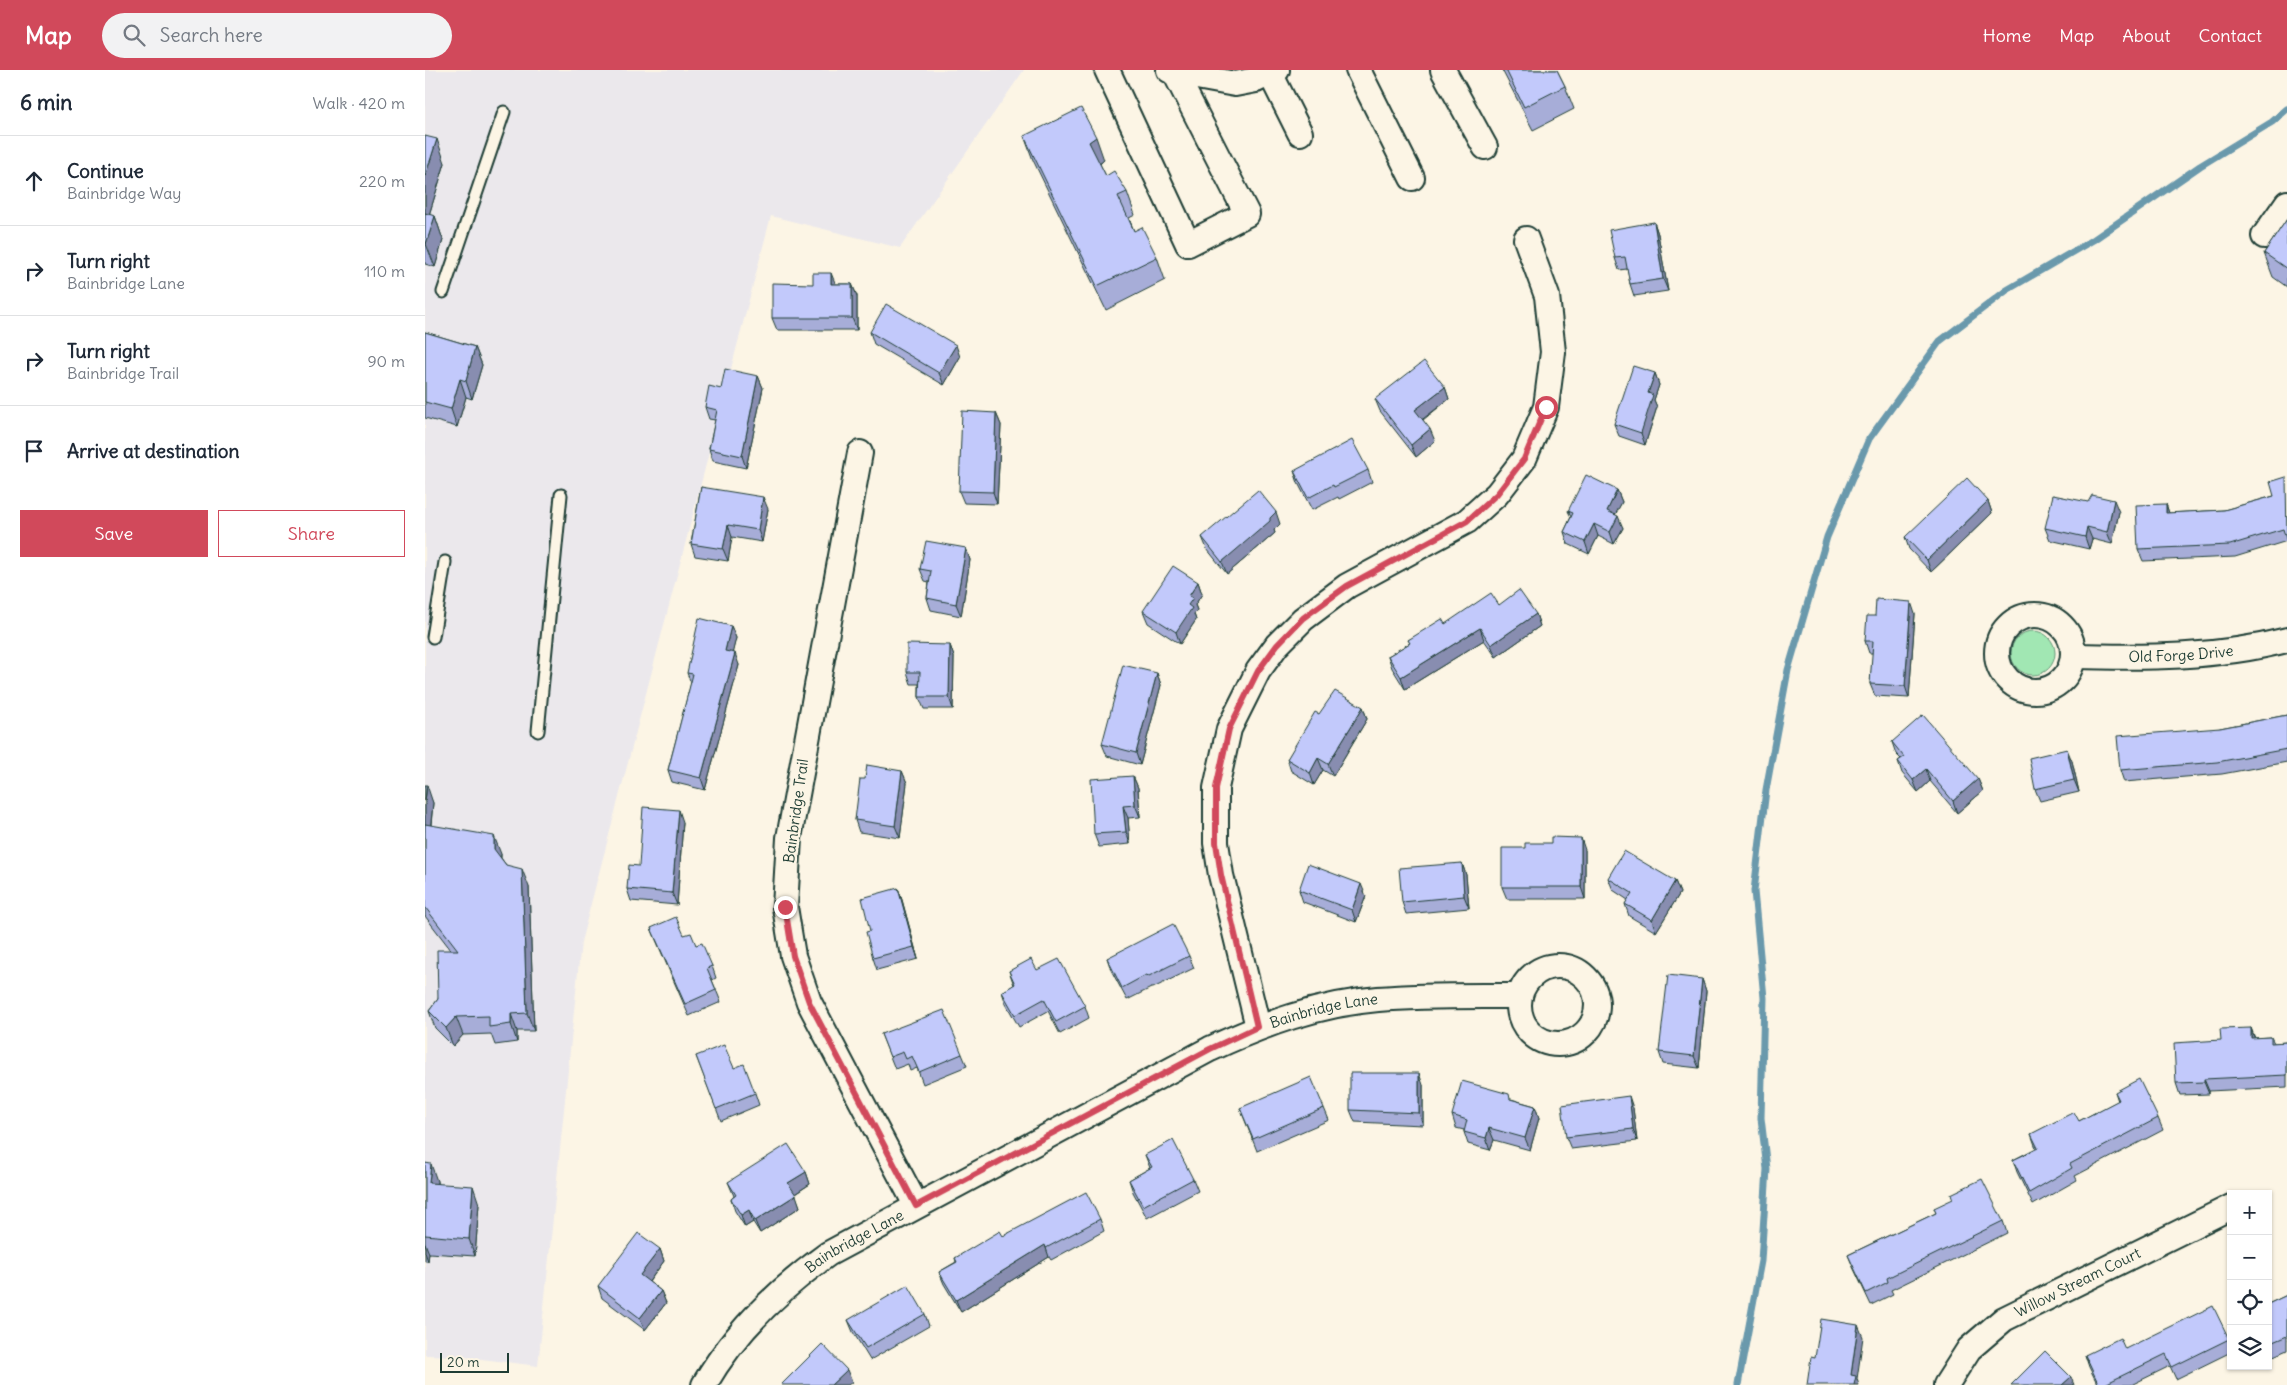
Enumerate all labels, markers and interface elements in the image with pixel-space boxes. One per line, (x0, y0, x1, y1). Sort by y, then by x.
search box (102, 13, 452, 58)
text: Map (25, 20, 72, 50)
icon: search (120, 21, 148, 49)
text: Search here (160, 23, 263, 47)
text: Home (1983, 24, 2031, 47)
text: Map (2059, 24, 2094, 47)
text: About (2122, 24, 2170, 47)
text: Contact (2198, 24, 2262, 47)
text: 6 min (20, 89, 72, 116)
text: Walk · 420 m (313, 93, 405, 113)
text: Continue (67, 159, 144, 183)
icon: ahead (20, 167, 48, 195)
text: 220 m (359, 171, 405, 191)
text: Bainbridge Way (67, 183, 181, 203)
text: Turn right (67, 249, 150, 273)
icon: right (20, 257, 48, 285)
text: 110 m (364, 261, 405, 281)
text: Bainbridge Lane (67, 273, 185, 293)
text: Turn right (67, 339, 150, 363)
icon: right (20, 347, 48, 375)
text: 90 m (367, 351, 405, 371)
text: Bainbridge Trail (67, 363, 179, 383)
route start (1535, 396, 1558, 419)
icon: arrive (20, 437, 48, 465)
text: Arrive at destination (67, 439, 240, 463)
button: Save (20, 510, 208, 557)
button: Share (218, 510, 405, 557)
street label: Old Forge Drive (2128, 641, 2235, 666)
street label: Bainbridge Trail (779, 758, 812, 864)
route end (774, 896, 797, 919)
street label: Bainbridge Lane (1267, 989, 1379, 1032)
map controls (2227, 1190, 2272, 1370)
button: + (2227, 1190, 2272, 1235)
street label: Bainbridge Lane (801, 1205, 907, 1277)
button: − (2227, 1235, 2272, 1280)
street label: Willow Stream Court (2011, 1243, 2144, 1321)
button: locate (2227, 1280, 2272, 1325)
button: layers (2227, 1325, 2272, 1370)
scale bar (440, 1350, 509, 1373)
text: 20 m (447, 1353, 480, 1371)

